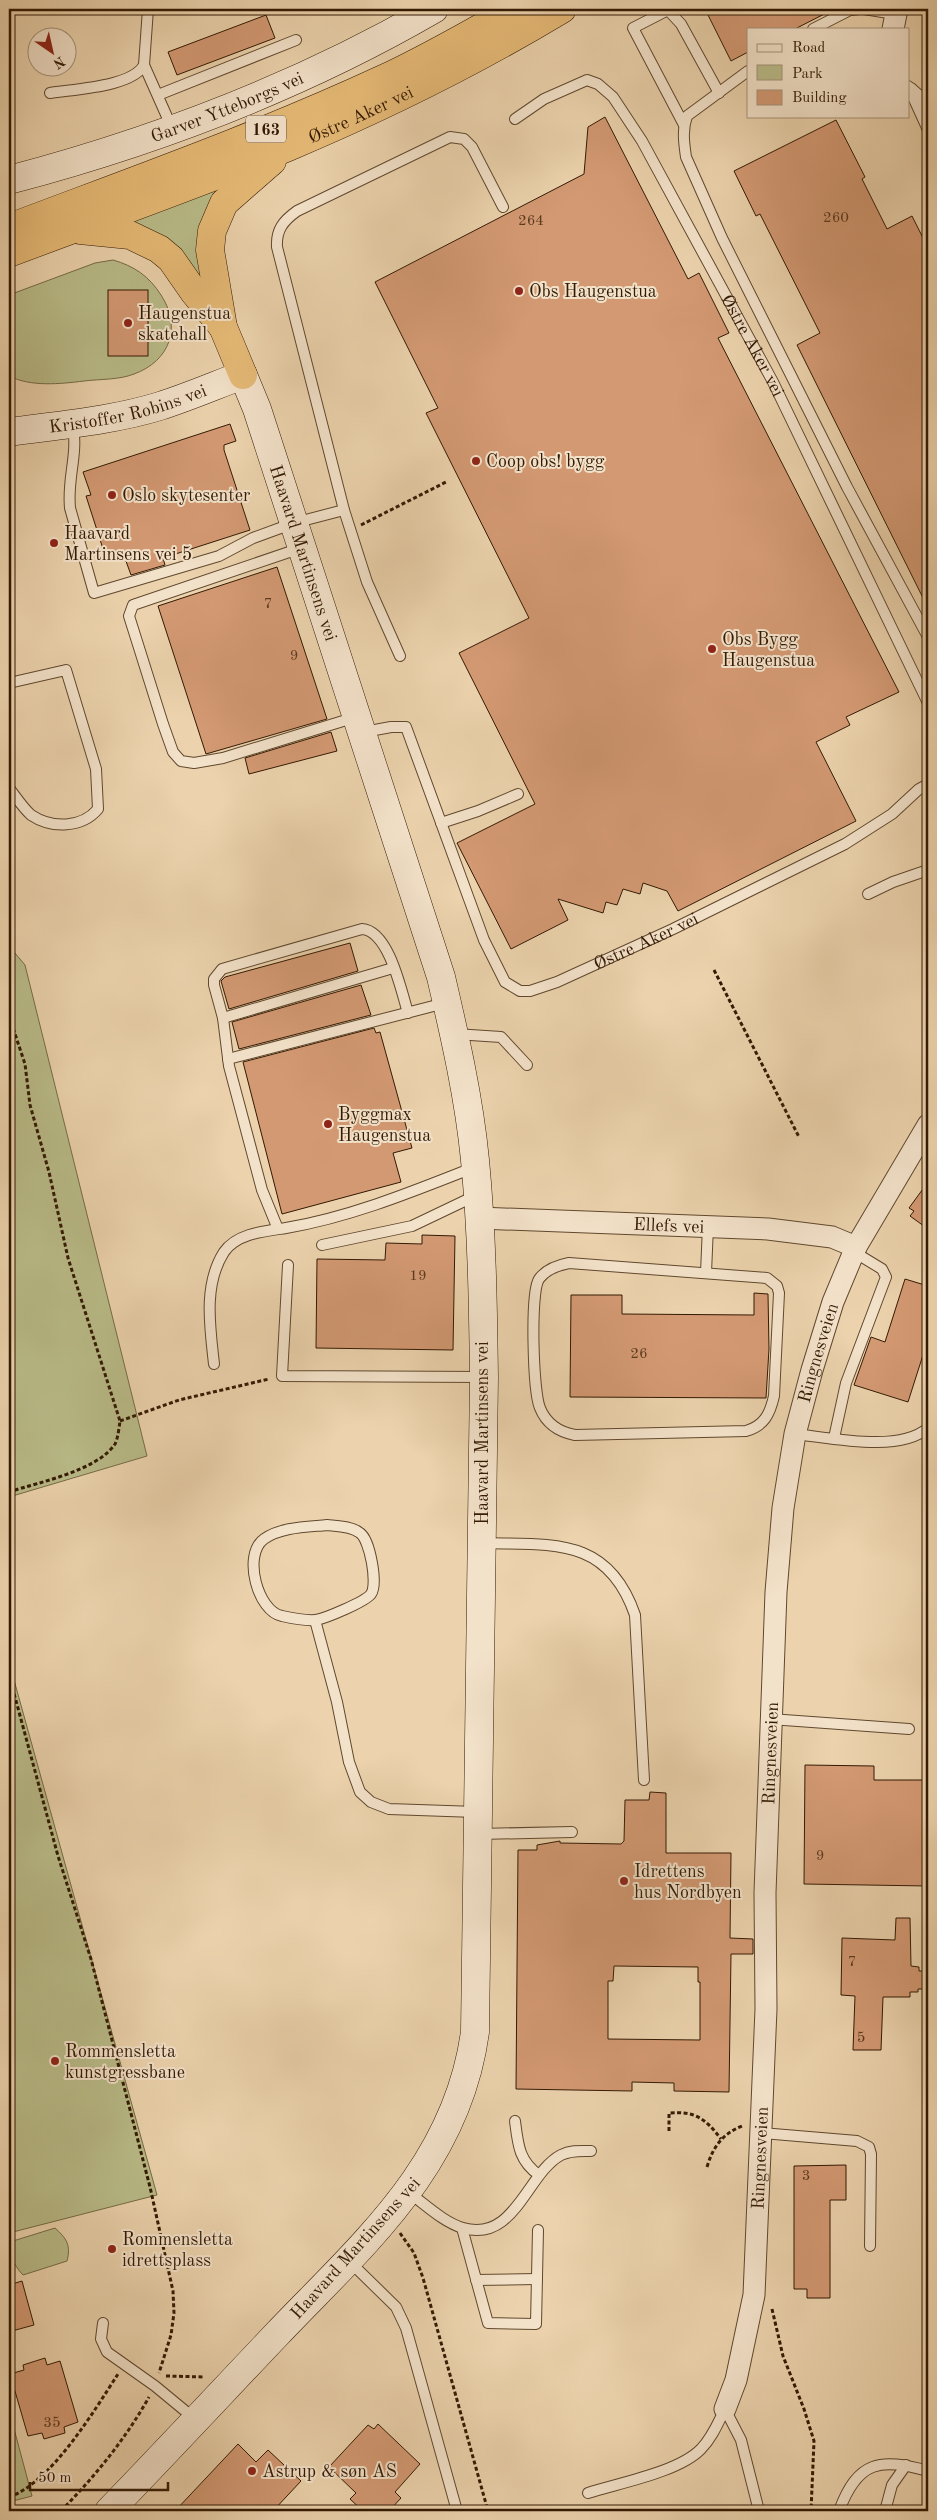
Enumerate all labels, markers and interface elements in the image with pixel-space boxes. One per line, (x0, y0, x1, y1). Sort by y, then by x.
north arrow (28, 28, 78, 78)
legend (747, 28, 910, 118)
text: Road (792, 41, 826, 56)
text: N (50, 53, 67, 71)
text: Park (792, 67, 823, 82)
street label: Garver Ytteborgs vei (149, 69, 307, 146)
street label: Østre Aker vei (306, 83, 416, 147)
text: Building (792, 91, 847, 106)
road number: 163 (246, 116, 286, 142)
house number: 260 (823, 211, 849, 226)
house number: 264 (518, 214, 544, 229)
place label: Obs Haugenstua (529, 283, 657, 301)
marker: Obs Haugenstua (513, 285, 525, 297)
street label: Østre Aker vei (717, 292, 787, 400)
place label: Haugenstua skatehall (138, 305, 231, 344)
marker: Haugenstua skatehall (122, 317, 134, 329)
street label: Kristoffer Robins vei (48, 382, 209, 437)
place label: Coop obs! bygg (486, 453, 605, 471)
marker: Coop obs! bygg (470, 455, 482, 467)
street label: Haavard Martinsens vei (266, 463, 340, 644)
place label: Oslo skytesenter (122, 487, 251, 505)
marker: Oslo skytesenter (106, 489, 118, 501)
place label: Haavard Martinsens vei 5 (64, 525, 192, 564)
marker: Haavard Martinsens vei 5 (48, 537, 60, 549)
house number: 7 (264, 597, 272, 612)
place label: Obs Bygg Haugenstua (722, 631, 815, 670)
marker: Obs Bygg Haugenstua (706, 643, 718, 655)
house number: 9 (290, 649, 298, 664)
street label: Østre Aker vei (591, 910, 702, 974)
place label: Byggmax Haugenstua (338, 1106, 431, 1145)
marker: Byggmax Haugenstua (322, 1118, 334, 1130)
street label: Ellefs vei (633, 1216, 705, 1237)
house number: 19 (409, 1269, 427, 1284)
street label: Ringnesveien (796, 1301, 842, 1405)
street label: Haavard Martinsens vei (474, 1341, 492, 1525)
house number: 26 (630, 1347, 648, 1362)
street label: Ringnesveien (760, 1701, 782, 1805)
house number: 9 (816, 1849, 824, 1864)
place label: Idrettens hus Nordbyen (634, 1863, 742, 1902)
marker: Idrettens hus Nordbyen (618, 1875, 630, 1887)
house number: 7 (848, 1955, 856, 1970)
house number: 5 (857, 2031, 865, 2046)
place label: Rommensletta kunstgressbane (65, 2043, 185, 2082)
marker: Rommensletta kunstgressbane (49, 2055, 61, 2067)
street label: Ringnesveien (750, 2106, 772, 2210)
house number: 3 (802, 2169, 810, 2184)
street label: Haavard Martinsens vei (288, 2174, 424, 2323)
place label: Rommensletta idrettsplass (122, 2231, 233, 2270)
marker: Rommensletta idrettsplass (106, 2243, 118, 2255)
house number: 35 (43, 2416, 61, 2431)
scale bar (30, 2460, 168, 2492)
place label: Astrup & søn AS (262, 2463, 397, 2481)
marker: Astrup & søn AS (246, 2465, 258, 2477)
text: 50 m (38, 2471, 72, 2486)

